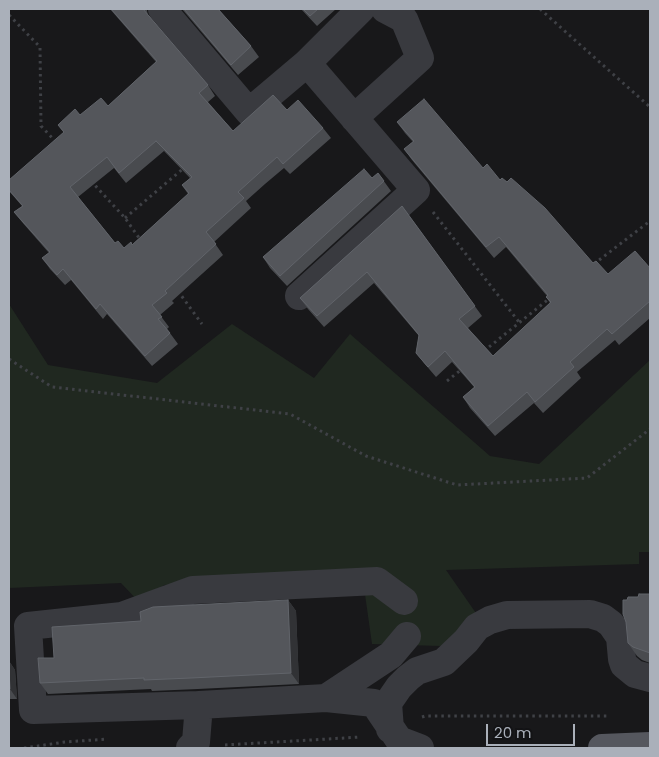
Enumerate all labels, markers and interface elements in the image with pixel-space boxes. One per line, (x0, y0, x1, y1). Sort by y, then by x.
scale bar (489, 714, 578, 746)
text: 20 m (494, 722, 532, 743)

